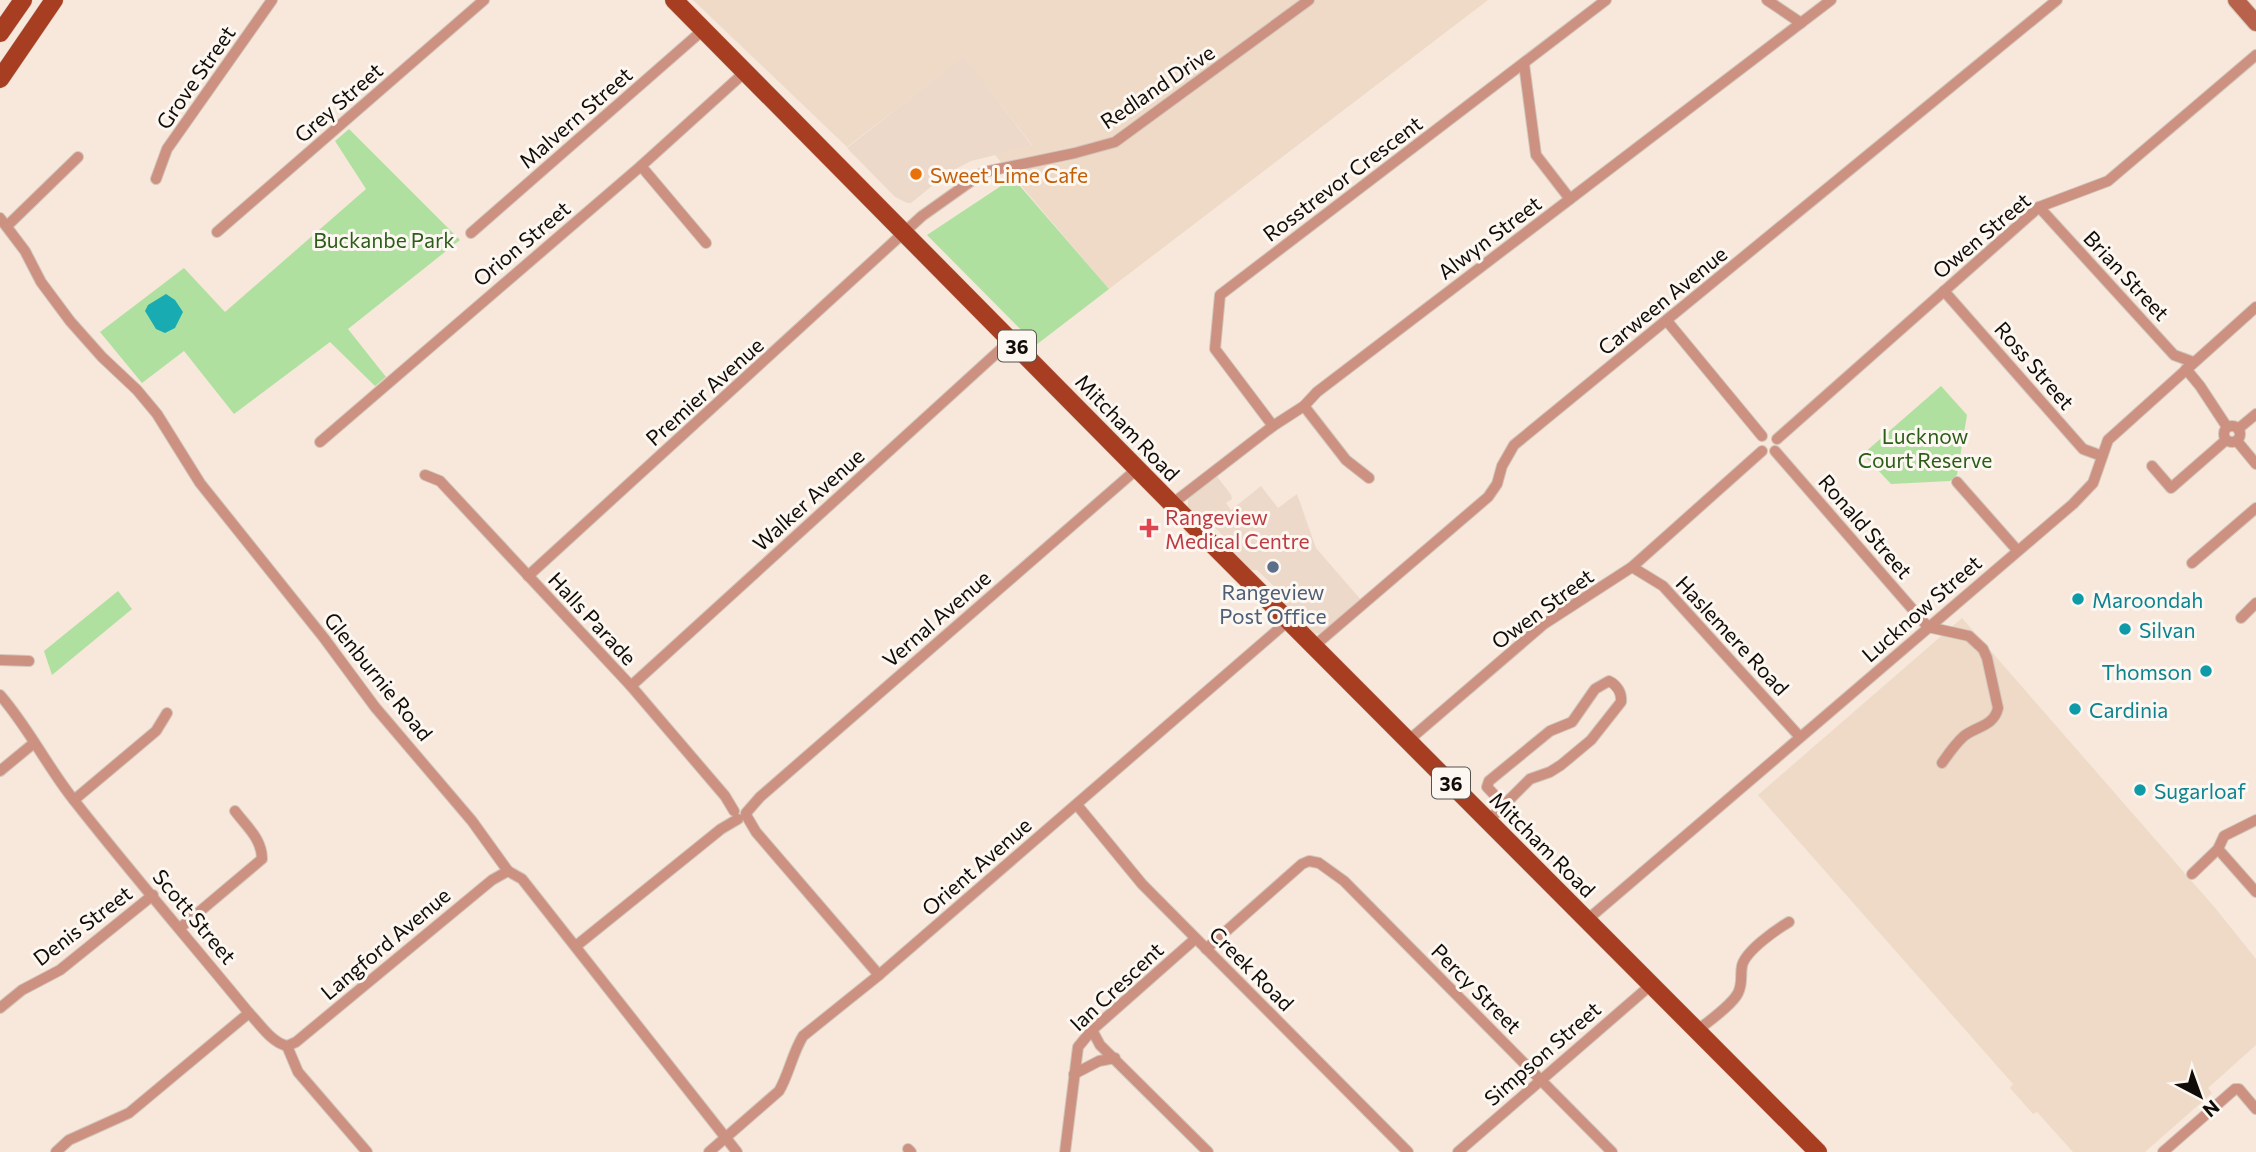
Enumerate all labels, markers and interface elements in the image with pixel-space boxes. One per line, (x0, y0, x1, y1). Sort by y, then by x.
street label: Grove Street (150, 20, 240, 134)
street label: Redland Drive (1095, 39, 1219, 133)
street label: Grey Street (289, 57, 387, 147)
street label: Malvern Street (513, 61, 637, 173)
street label: Rosstrevor Crescent (1258, 110, 1426, 246)
place label: Sweet Lime Cafe (930, 162, 1088, 187)
marker: Sweet Lime Cafe (908, 166, 924, 182)
street label: Owen Street (1927, 187, 2035, 283)
street label: Alwyn Street (1432, 190, 1546, 284)
street label: Orion Street (467, 195, 575, 291)
street label: Brian Street (2079, 225, 2175, 325)
park label: Buckanbe Park (313, 227, 455, 252)
street label: Carween Avenue (1593, 240, 1731, 360)
street label: Ross Street (1990, 316, 2080, 414)
road number: 36 (998, 330, 1036, 362)
street label: Premier Avenue (640, 332, 768, 450)
street label: Mitcham Road (1071, 368, 1185, 486)
park label: Lucknow Court Reserve (1858, 423, 1992, 472)
street label: Walker Avenue (747, 443, 869, 555)
street label: Ronald Street (1814, 469, 1918, 583)
place label: Rangeview Medical Centre (1165, 504, 1310, 553)
marker: Rangeview Medical Centre (1139, 518, 1159, 538)
street label: Lucknow Street (1856, 549, 1986, 667)
marker: Rangeview Post Office (1265, 559, 1281, 575)
street label: Owen Street (1486, 563, 1598, 653)
street label: Vernal Avenue (877, 564, 995, 672)
street label: Halls Parade (544, 567, 642, 669)
street label: Haslemere Road (1671, 570, 1795, 700)
place label: Rangeview Post Office (1219, 579, 1327, 628)
place label: Maroondah (2092, 587, 2203, 612)
marker: Maroondah (2070, 591, 2086, 607)
street label: Glenburnie Road (320, 607, 438, 745)
place label: Silvan (2139, 617, 2196, 642)
marker: Silvan (2117, 621, 2133, 637)
place label: Thomson (2102, 659, 2192, 684)
marker: Thomson (2198, 663, 2214, 679)
place label: Cardinia (2089, 697, 2168, 722)
marker: Cardinia (2067, 701, 2083, 717)
road number: 36 (1432, 768, 1470, 798)
place label: Sugarloaf (2154, 778, 2247, 803)
marker: Sugarloaf (2132, 782, 2148, 798)
street label: Mitcham Road (1485, 786, 1601, 902)
street label: Orient Avenue (916, 812, 1036, 920)
street label: Scott Street (148, 864, 242, 968)
street label: Denis Street (28, 880, 136, 970)
street label: Langford Avenue (315, 882, 455, 1004)
street label: Creek Road (1205, 921, 1299, 1015)
street label: Ian Crescent (1064, 937, 1168, 1035)
street label: Percy Street (1427, 938, 1527, 1038)
street label: Simpson Street (1479, 996, 1605, 1110)
north arrow (2165, 1061, 2235, 1131)
text: N (2199, 1096, 2224, 1123)

